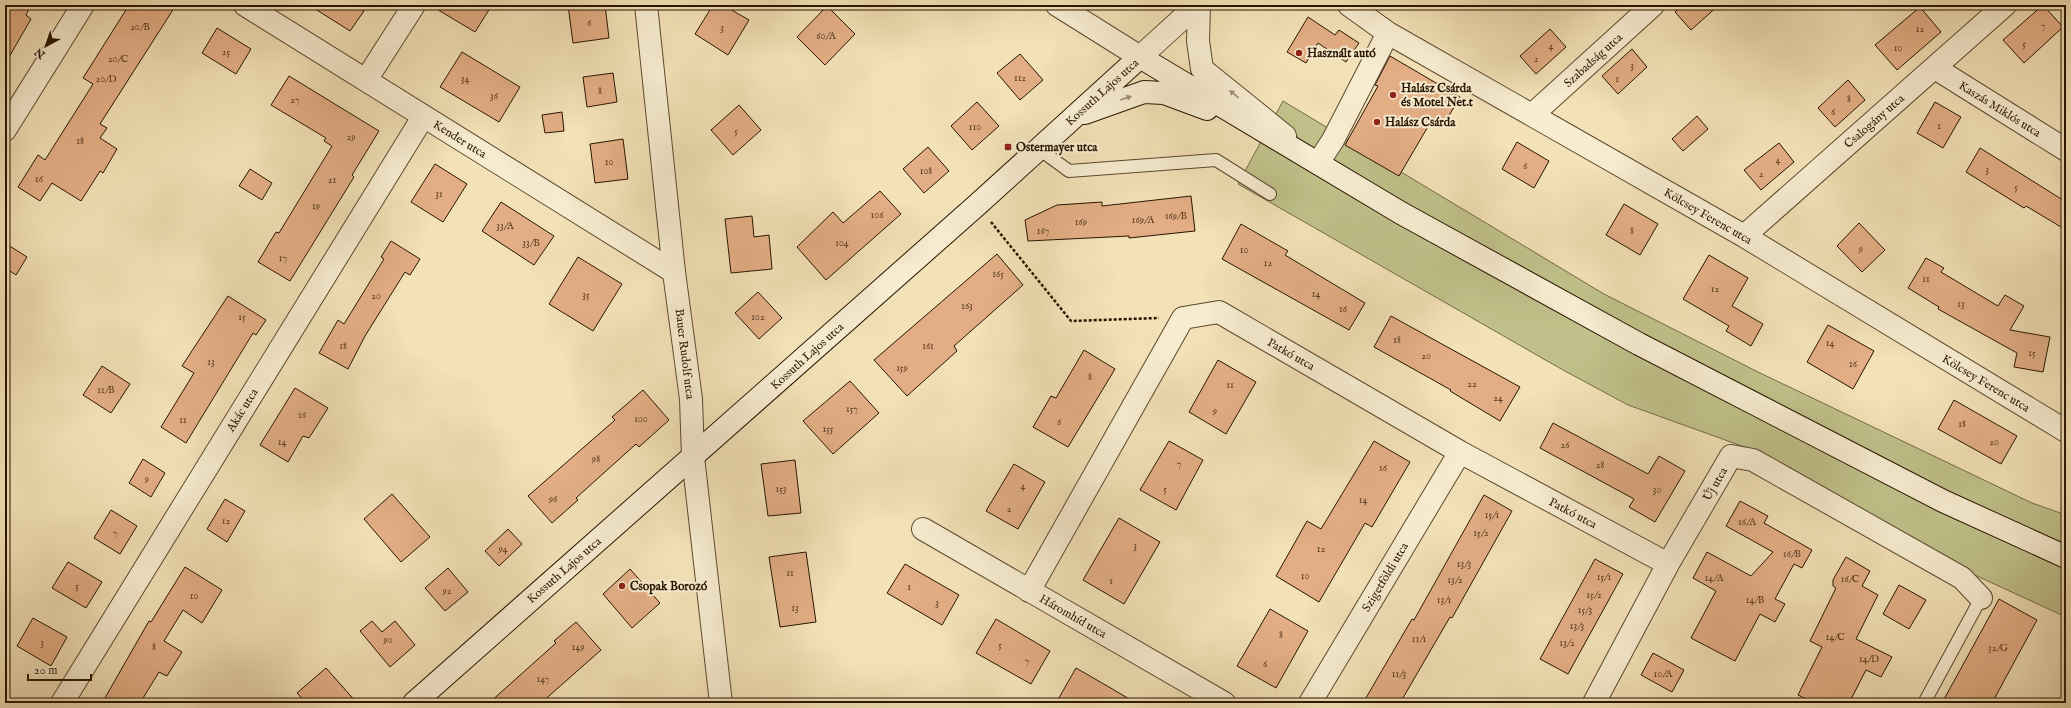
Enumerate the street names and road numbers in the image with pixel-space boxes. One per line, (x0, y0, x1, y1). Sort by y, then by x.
street label: Szabadság utca (1561, 29, 1626, 91)
street label: Kossuth Lajos utca (1063, 55, 1143, 129)
street label: Kaszás Miklós utca (1956, 78, 2044, 141)
street label: Csalogány utca (1841, 91, 1908, 152)
street label: Kender utca (430, 117, 490, 162)
street label: Kölcsey Ferenc utca (1661, 185, 1755, 248)
street label: Bauer Rudolf utca (672, 308, 698, 401)
street label: Kossuth Lajos utca (768, 319, 848, 393)
street label: Patkó utca (1264, 335, 1318, 374)
street label: Kölcsey Ferenc utca (1939, 351, 2033, 416)
street label: Akác utca (223, 385, 262, 436)
street label: Új utca (1699, 464, 1731, 504)
street label: Patkó utca (1546, 495, 1600, 533)
street label: Kossuth Lajos utca (524, 534, 605, 607)
street label: Szigetföldi utca (1359, 539, 1412, 615)
street label: Háromhíd utca (1037, 591, 1110, 642)

